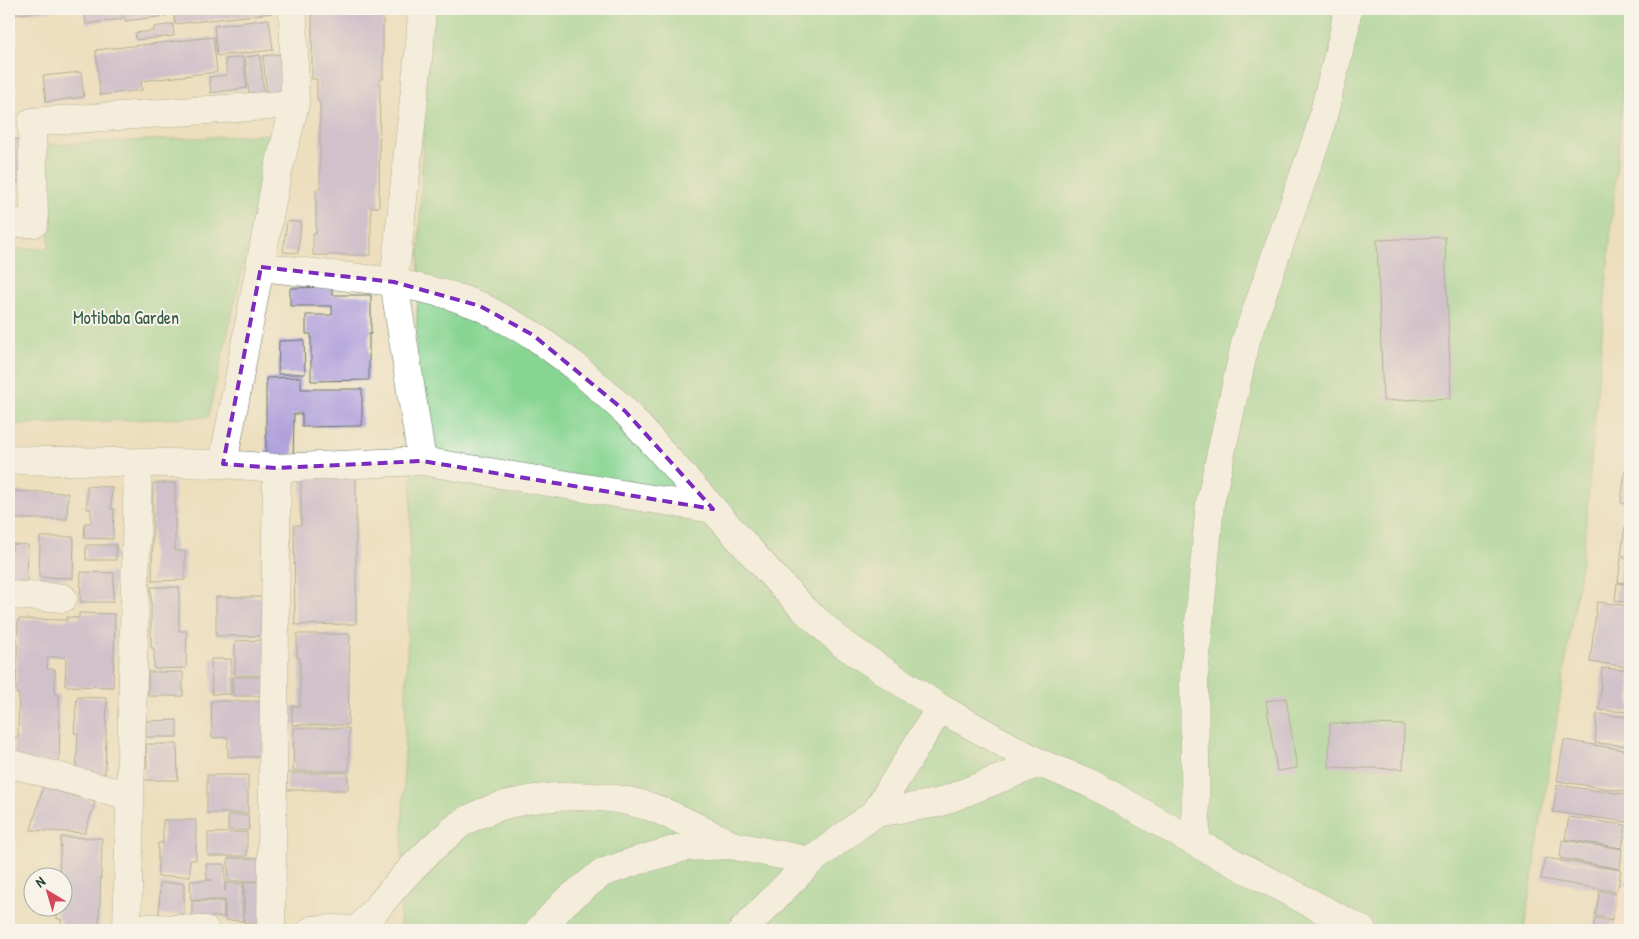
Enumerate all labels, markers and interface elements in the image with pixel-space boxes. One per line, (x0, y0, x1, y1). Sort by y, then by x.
park label: Motibaba Garden (73, 305, 179, 330)
north arrow (22, 866, 72, 916)
text: N (31, 871, 49, 891)

